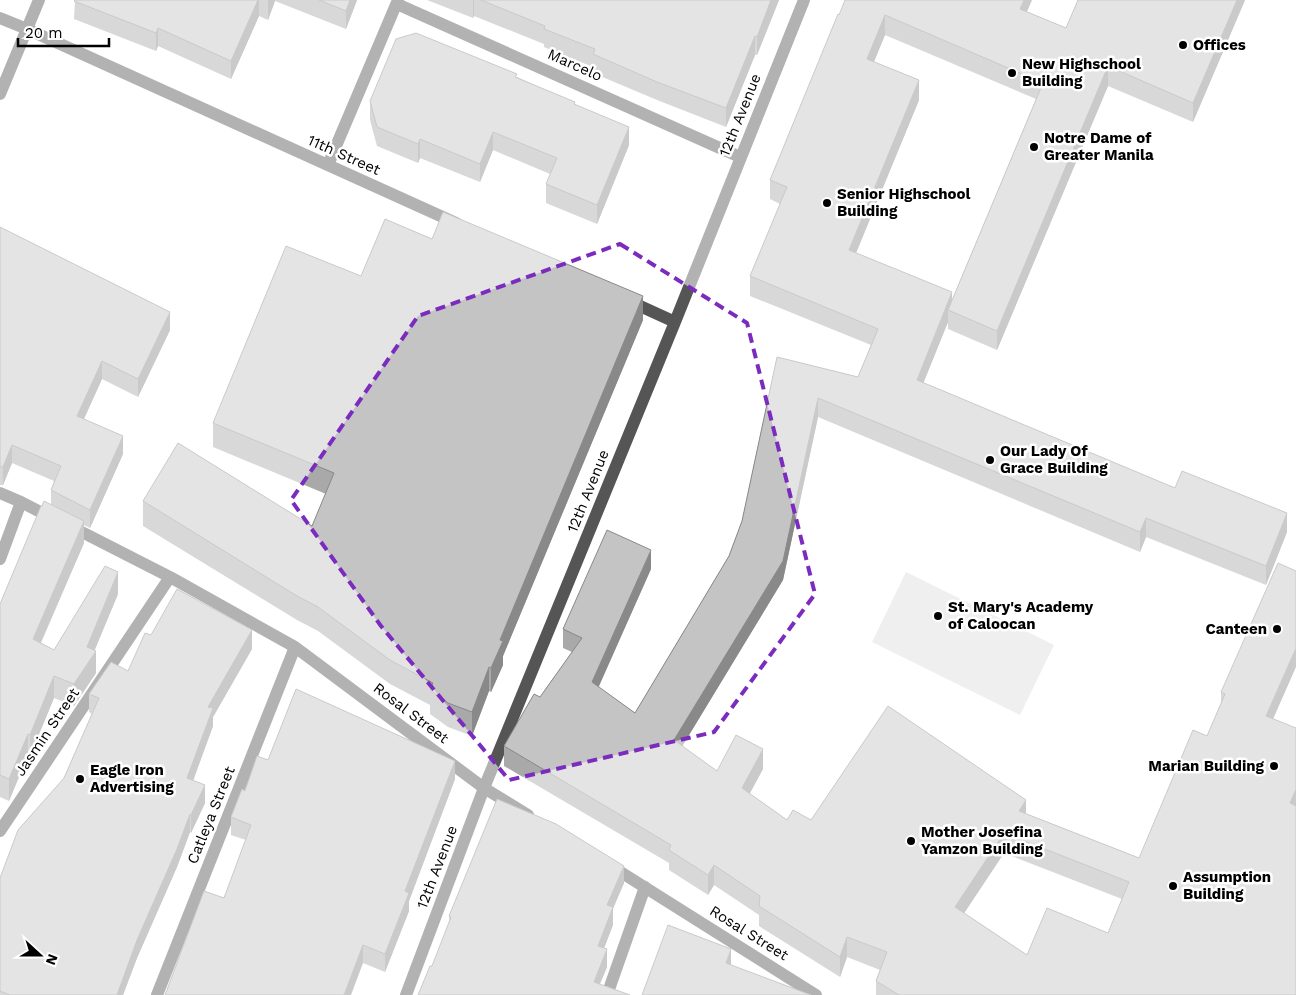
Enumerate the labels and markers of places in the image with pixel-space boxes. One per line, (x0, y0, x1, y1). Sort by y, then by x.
place label: Offices (1193, 36, 1246, 54)
marker: Offices (1177, 39, 1189, 51)
place label: New Highschool Building (1022, 55, 1141, 90)
marker: New Highschool Building (1006, 67, 1018, 79)
place label: Notre Dame of Greater Manila (1044, 129, 1154, 164)
marker: Notre Dame of Greater Manila (1028, 141, 1040, 153)
place label: Senior Highschool Building (837, 185, 970, 220)
marker: Senior Highschool Building (821, 197, 833, 209)
place label: Our Lady Of Grace Building (1000, 442, 1108, 477)
marker: Our Lady Of Grace Building (984, 454, 996, 466)
place label: St. Mary's Academy of Caloocan (948, 598, 1094, 633)
marker: St. Mary's Academy of Caloocan (932, 610, 944, 622)
place label: Canteen (1206, 620, 1267, 638)
marker: Canteen (1271, 623, 1283, 635)
place label: Marian Building (1148, 757, 1265, 775)
marker: Marian Building (1268, 760, 1280, 772)
place label: Eagle Iron Advertising (90, 761, 174, 796)
marker: Eagle Iron Advertising (74, 773, 86, 785)
place label: Mother Josefina Yamzon Building (921, 823, 1043, 858)
marker: Mother Josefina Yamzon Building (905, 835, 917, 847)
place label: Assumption Building (1183, 868, 1271, 903)
marker: Assumption Building (1167, 880, 1179, 892)

